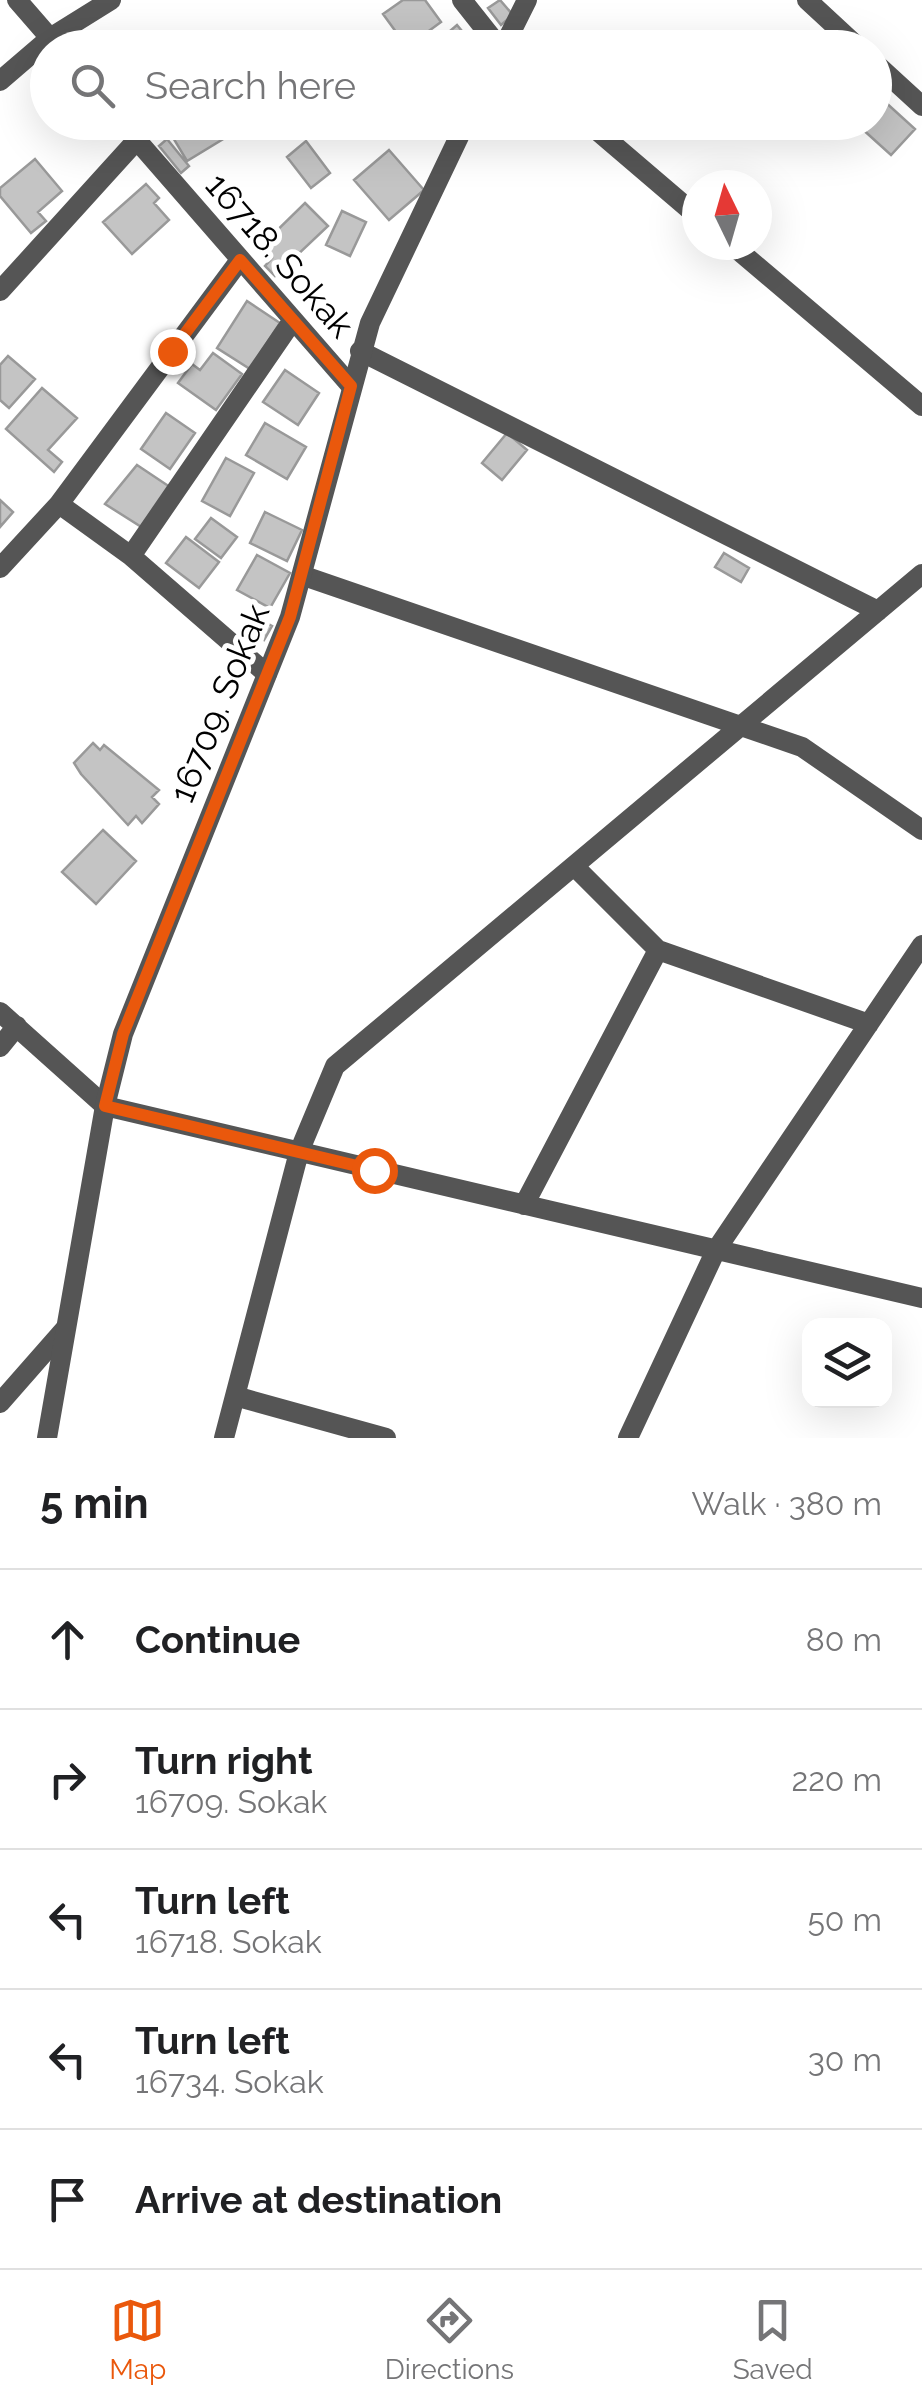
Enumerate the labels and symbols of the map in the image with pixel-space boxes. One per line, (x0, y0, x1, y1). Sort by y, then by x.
street label: 16718. Sokak (198, 164, 363, 346)
north arrow (682, 170, 772, 260)
route end (150, 329, 196, 375)
street label: 16709. Sokak (161, 597, 278, 808)
route start (352, 1148, 398, 1194)

